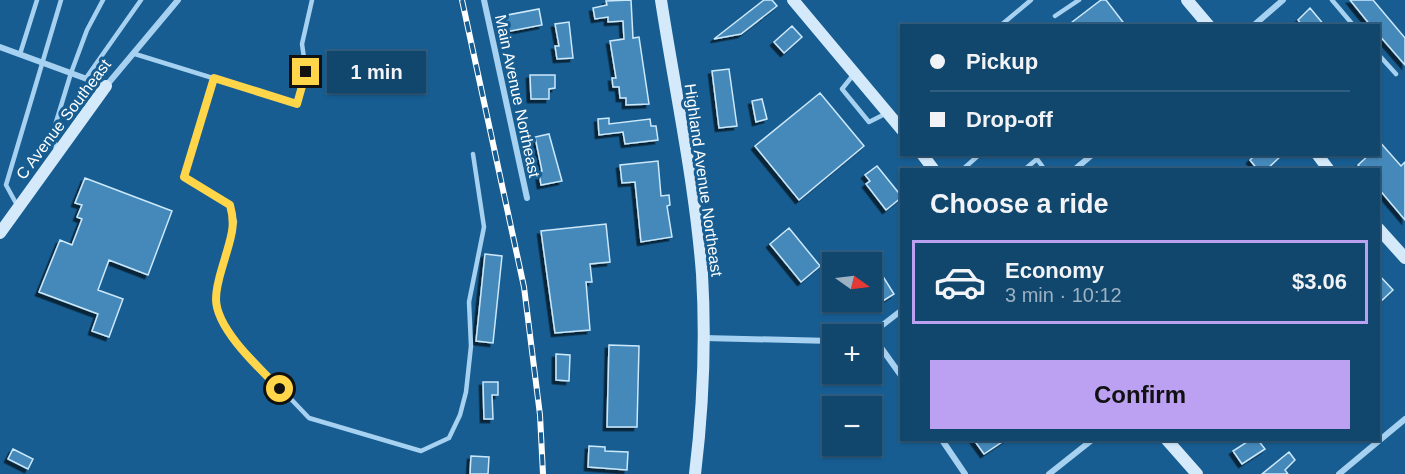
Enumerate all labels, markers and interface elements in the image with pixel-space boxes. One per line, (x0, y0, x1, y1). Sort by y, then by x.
street label: Main Avenue Northeast (492, 13, 543, 180)
text: Pickup (966, 49, 1038, 74)
callout: 1 min (327, 51, 426, 93)
street label: C Avenue Southeast (13, 56, 114, 183)
route end (292, 58, 319, 85)
text: 1 min (350, 61, 403, 83)
street label: Highland Avenue Northeast (682, 83, 726, 278)
text: Drop-off (966, 107, 1053, 132)
text: Choose a ride (930, 189, 1109, 219)
north arrow (822, 252, 882, 312)
map controls (822, 252, 882, 456)
icon: car (933, 255, 987, 309)
text: Economy (1005, 258, 1104, 283)
text: $3.06 (1292, 269, 1347, 294)
text: 3 min · 10:12 (1005, 284, 1122, 306)
button: + (822, 324, 882, 384)
button: Confirm (930, 360, 1350, 429)
route start (266, 375, 293, 402)
button: − (822, 396, 882, 456)

